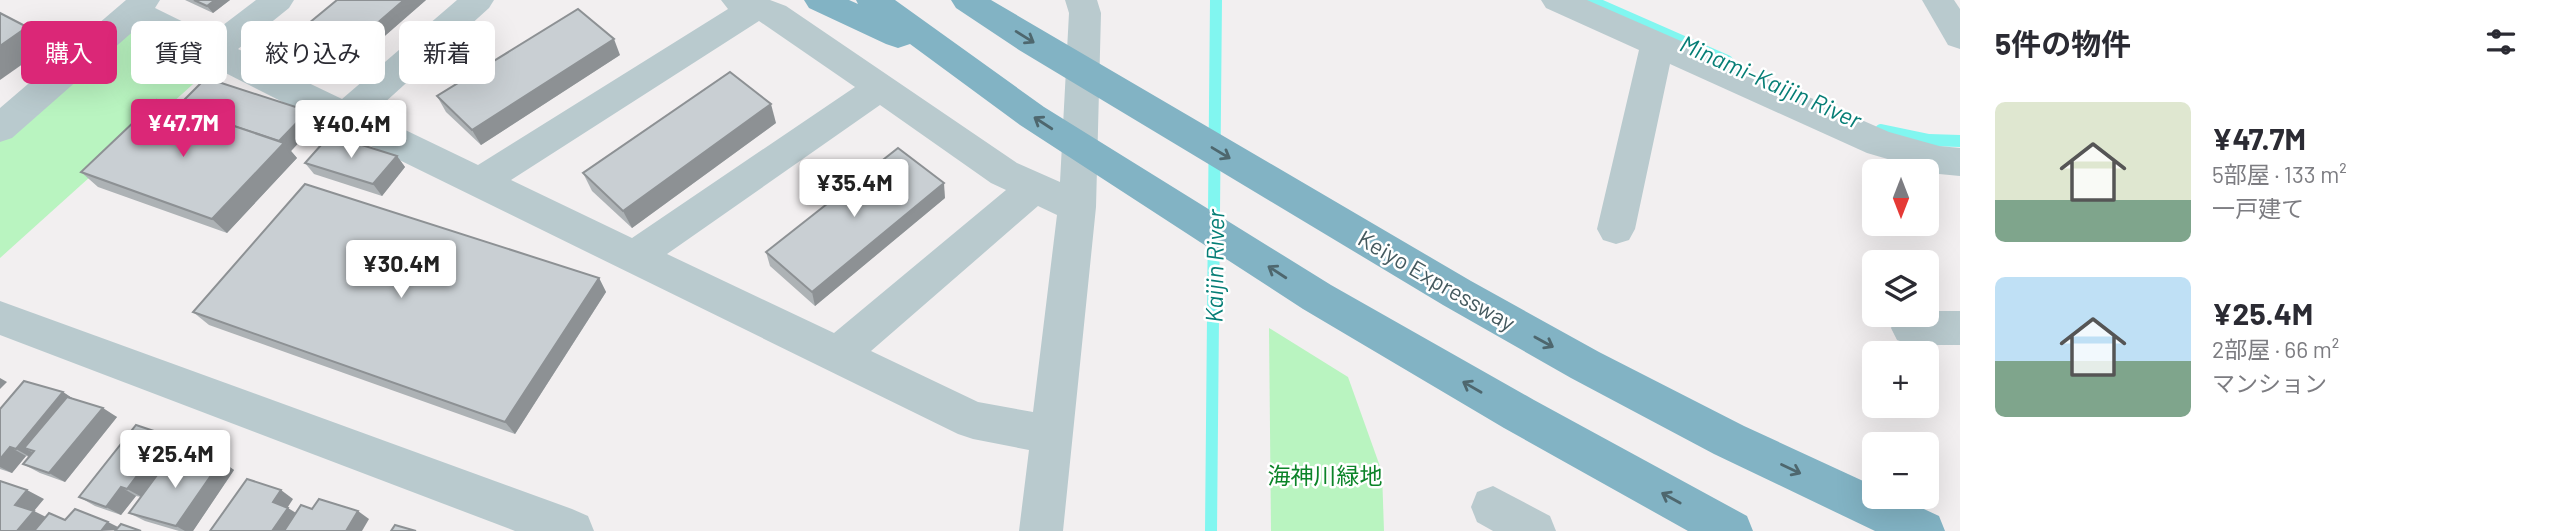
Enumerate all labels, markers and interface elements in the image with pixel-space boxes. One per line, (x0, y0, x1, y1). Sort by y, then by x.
chip: 購入 (21, 21, 117, 84)
chip: 賃貸 (131, 21, 227, 84)
chip: 絞り込み (241, 21, 385, 84)
chip: 新着 (399, 21, 495, 84)
icon: filters (2482, 23, 2520, 61)
text: 5件の物件 (1995, 25, 2131, 61)
water label: Minami-Kaijin River (1676, 28, 1868, 135)
one-way arrow (1014, 30, 1034, 44)
pin: ¥47.7M (126, 100, 240, 159)
pin: ¥40.4M (294, 100, 408, 160)
text: ¥47.7M (147, 108, 219, 136)
text: ¥40.4M (311, 109, 391, 137)
one-way arrow (1034, 115, 1054, 129)
text: ¥47.7M (2212, 120, 2306, 156)
icon: home (2051, 130, 2135, 214)
one-way arrow (1210, 146, 1230, 160)
north arrow (1862, 159, 1939, 236)
map controls (1862, 159, 1939, 509)
pin: ¥35.4M (797, 160, 911, 219)
text: 5部屋 · 133 m² (2212, 160, 2347, 188)
text: ¥35.4M (815, 168, 893, 196)
text: 一戸建て (2212, 194, 2304, 222)
water label: Kaijin River (1199, 208, 1230, 323)
street label: Keiyo Expressway (1353, 224, 1521, 336)
pin: ¥30.4M (344, 240, 458, 300)
text: ¥30.4M (362, 249, 440, 277)
button: layers (1862, 250, 1939, 327)
one-way arrow (1267, 264, 1287, 278)
text: ¥25.4M (2212, 295, 2313, 331)
icon: home (2051, 305, 2135, 389)
text: 2部屋 · 66 m² (2212, 335, 2339, 363)
one-way arrow (1533, 336, 1554, 349)
button: + (1862, 341, 1939, 418)
text: マンション (2212, 369, 2327, 397)
one-way arrow (1463, 380, 1483, 394)
pin: ¥25.4M (118, 430, 232, 490)
button: − (1862, 432, 1939, 509)
text: ¥25.4M (136, 439, 214, 467)
park label: 海神川緑地 (1268, 461, 1383, 489)
one-way arrow (1780, 463, 1801, 476)
one-way arrow (1661, 491, 1682, 504)

